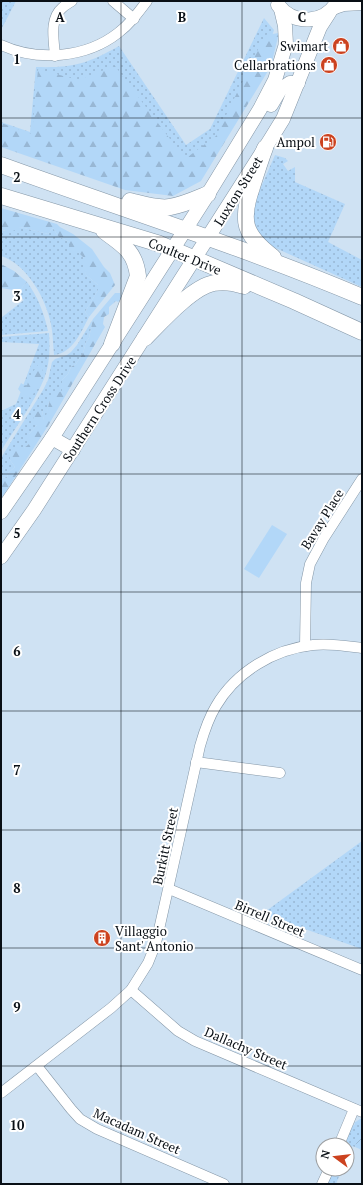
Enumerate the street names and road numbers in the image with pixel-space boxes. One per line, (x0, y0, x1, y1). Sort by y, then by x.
street label: Luxton Street (209, 153, 267, 229)
street label: Coulter Drive (146, 233, 224, 279)
street label: Southern Cross Drive (58, 353, 140, 465)
street label: Bavay Place (296, 485, 348, 553)
street label: Burkitt Street (148, 806, 182, 886)
street label: Birrell Street (232, 895, 308, 941)
street label: Dallachy Street (202, 1022, 290, 1074)
street label: Macadam Street (91, 1104, 183, 1158)

